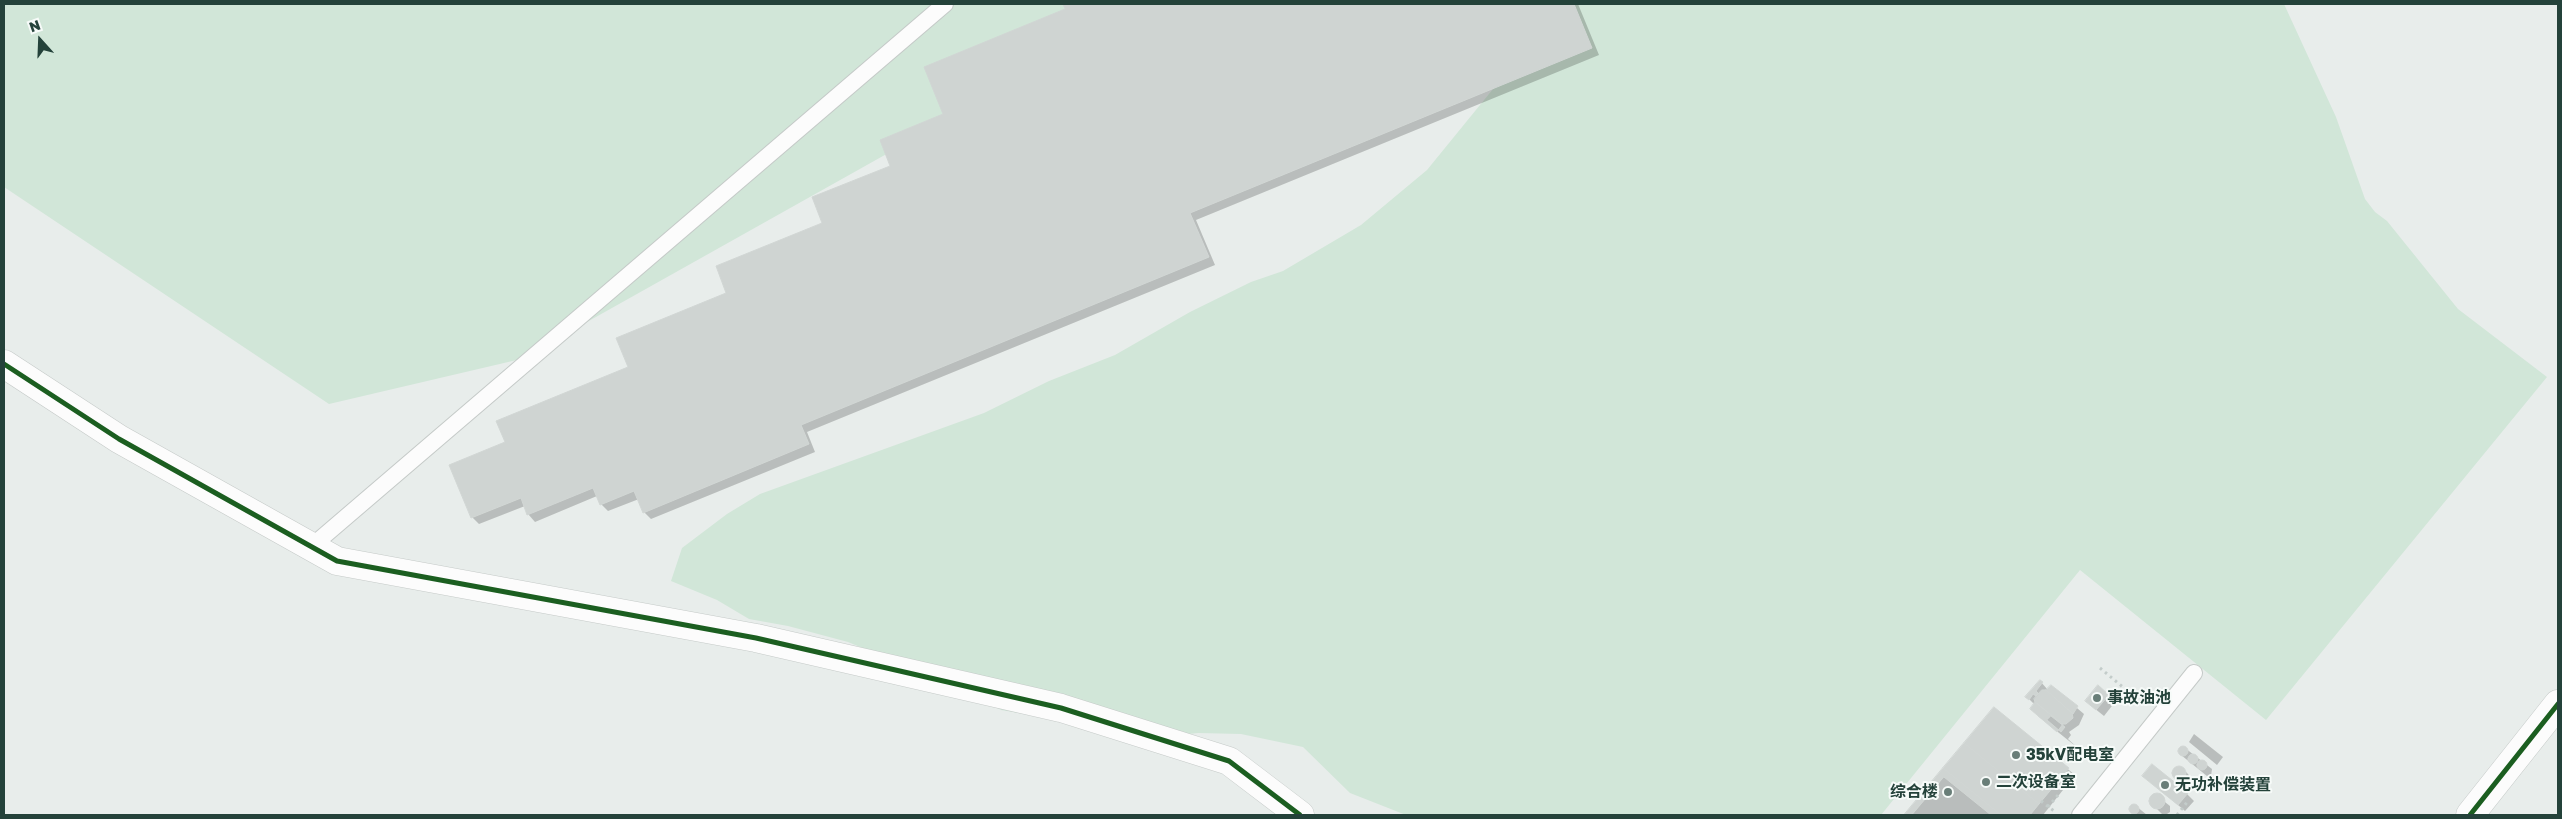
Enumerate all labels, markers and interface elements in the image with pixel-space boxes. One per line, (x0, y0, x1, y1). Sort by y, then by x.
north arrow (15, 15, 65, 65)
text: N (27, 16, 43, 35)
place label: 事故油池 (2107, 688, 2171, 708)
marker: 事故油池 (2091, 692, 2103, 704)
place label: 35kV配电室 (2026, 745, 2114, 765)
marker: 35kV配电室 (2010, 749, 2022, 761)
place label: 二次设备室 (1996, 772, 2076, 792)
place label: 无功补偿装置 (2175, 775, 2271, 795)
marker: 二次设备室 (1980, 776, 1992, 788)
marker: 无功补偿装置 (2159, 779, 2171, 791)
place label: 综合楼 (1890, 782, 1938, 802)
marker: 综合楼 (1942, 786, 1954, 798)

